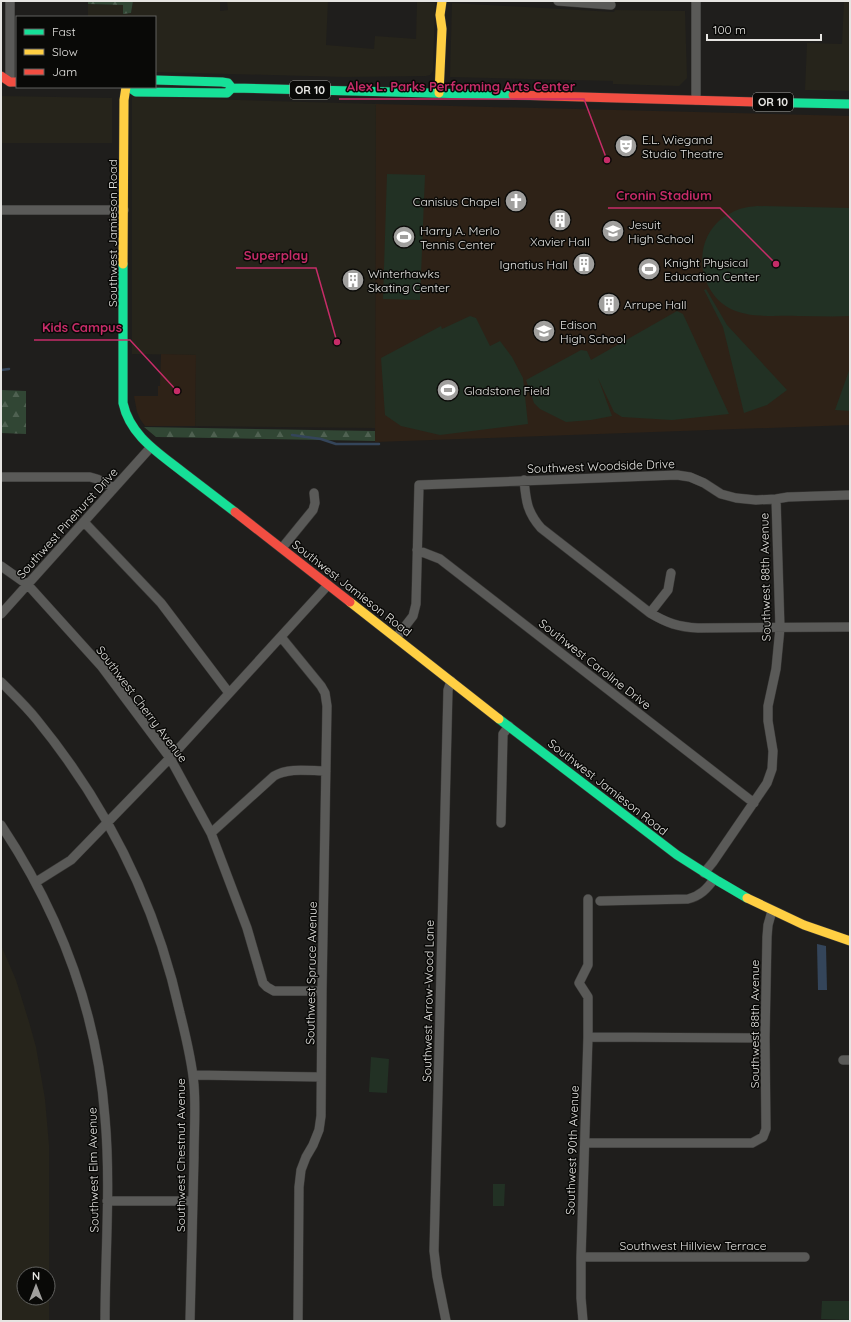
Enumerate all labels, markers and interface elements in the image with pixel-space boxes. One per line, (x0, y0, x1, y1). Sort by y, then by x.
legend (16, 16, 156, 88)
scale bar (707, 16, 821, 42)
text: 100 m (713, 22, 746, 37)
text: Fast (52, 24, 76, 39)
text: Slow (52, 44, 78, 59)
text: Jam (52, 64, 77, 79)
callout: Alex L. Parks Performing Arts Center (339, 74, 584, 99)
text: Alex L. Parks Performing Arts Center (347, 78, 576, 94)
road number: OR 10 (290, 81, 330, 99)
road number: OR 10 (753, 93, 793, 111)
place label: E.L. Wiegand Studio Theatre (642, 132, 724, 161)
theatre icon: E.L. Wiegand Studio Theatre (613, 133, 639, 159)
street label: Southwest Jamieson Road (105, 159, 120, 307)
callout: Cronin Stadium (608, 183, 720, 208)
text: Cronin Stadium (616, 187, 712, 203)
church icon: Canisius Chapel (503, 188, 529, 214)
place label: Canisius Chapel (413, 194, 500, 209)
building icon: Xavier Hall (547, 207, 573, 233)
place label: Jesuit High School (628, 217, 694, 246)
school or university icon: Jesuit High School (600, 218, 626, 244)
place label: Harry A. Merlo Tennis Center (420, 223, 500, 252)
sports icon: Harry A. Merlo Tennis Center (391, 224, 417, 250)
place label: Xavier Hall (530, 234, 590, 249)
callout: Superplay (236, 243, 316, 268)
text: Superplay (244, 247, 308, 263)
building icon: Ignatius Hall (571, 251, 597, 277)
place label: Knight Physical Education Center (664, 255, 760, 284)
sports icon: Knight Physical Education Center (636, 256, 662, 282)
place label: Ignatius Hall (500, 257, 568, 272)
place label: Winterhawks Skating Center (368, 266, 450, 295)
building icon: Winterhawks Skating Center (340, 267, 366, 293)
building icon: Arrupe Hall (596, 291, 622, 317)
place label: Arrupe Hall (624, 297, 687, 312)
callout: Kids Campus (34, 315, 130, 340)
place label: Edison High School (560, 317, 626, 346)
school or university icon: Edison High School (531, 318, 557, 344)
text: Kids Campus (42, 319, 122, 335)
sports icon: Gladstone Field (435, 377, 461, 403)
place label: Gladstone Field (464, 383, 550, 398)
street label: Southwest Woodside Drive (527, 456, 675, 476)
street label: Southwest Pinehurst Drive (13, 464, 121, 582)
street label: Southwest 88th Avenue (756, 512, 774, 641)
street label: Southwest Jamieson Road (289, 537, 415, 639)
street label: Southwest Caroline Drive (536, 615, 654, 713)
street label: Southwest Cherry Avenue (93, 643, 191, 766)
street label: Southwest Jamieson Road (545, 736, 671, 838)
street label: Southwest Spruce Avenue (302, 901, 320, 1045)
street label: Southwest Arrow-Wood Lane (419, 920, 437, 1082)
street label: Southwest 88th Avenue (747, 959, 762, 1088)
street label: Southwest Chestnut Avenue (173, 1078, 188, 1232)
street label: Southwest 90th Avenue (562, 1085, 582, 1215)
street label: Southwest Elm Avenue (84, 1107, 102, 1233)
street label: Southwest Hillview Terrace (620, 1238, 767, 1253)
north arrow (16, 1266, 56, 1306)
text: N (32, 1269, 40, 1283)

